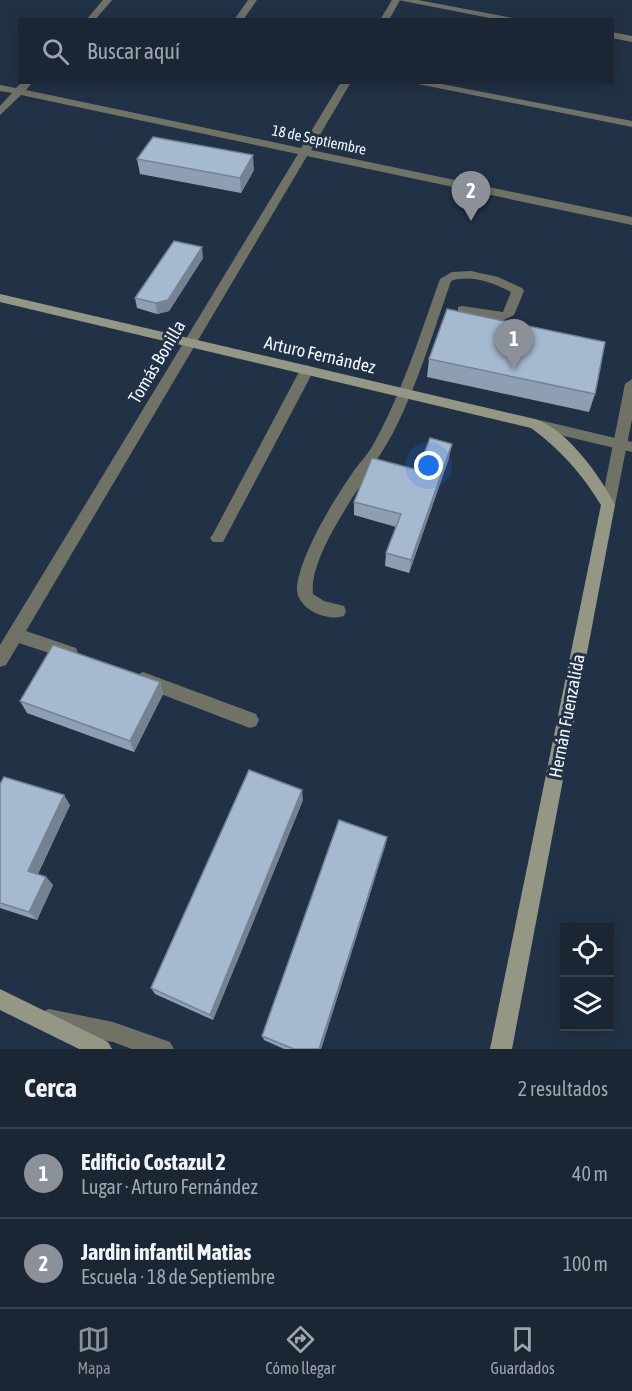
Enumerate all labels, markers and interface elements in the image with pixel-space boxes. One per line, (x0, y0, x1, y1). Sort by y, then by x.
search box (18, 18, 614, 84)
icon: search (39, 35, 72, 68)
text: Buscar aquí (87, 38, 180, 64)
street label: 18 de Septiembre (270, 121, 368, 158)
pin: 2 (452, 172, 490, 221)
street label: Tomás Bonilla (124, 316, 190, 407)
pin: 1 (494, 320, 534, 369)
street label: Arturo Fernández (262, 332, 378, 378)
your location (414, 451, 443, 480)
street label: Hernán Fuenzalida (544, 652, 589, 780)
map controls (560, 923, 614, 1031)
button: locate (560, 923, 614, 977)
button: layers (560, 977, 614, 1031)
text: Cerca (24, 1073, 77, 1103)
text: 2 resultados (518, 1077, 608, 1100)
text: Edificio Costazul 2 (81, 1149, 226, 1175)
text: 1 (39, 1162, 48, 1185)
text: 40 m (572, 1162, 608, 1185)
text: Lugar · Arturo Fernández (81, 1175, 258, 1198)
text: Jardin infantil Matias (81, 1239, 251, 1265)
text: 2 (39, 1252, 48, 1275)
text: 100 m (563, 1252, 608, 1275)
text: Escuela · 18 de Septiembre (81, 1265, 275, 1288)
tab: Mapa (77, 1323, 111, 1377)
tab: Cómo llegar (265, 1323, 336, 1377)
tab: Guardados (490, 1323, 555, 1377)

